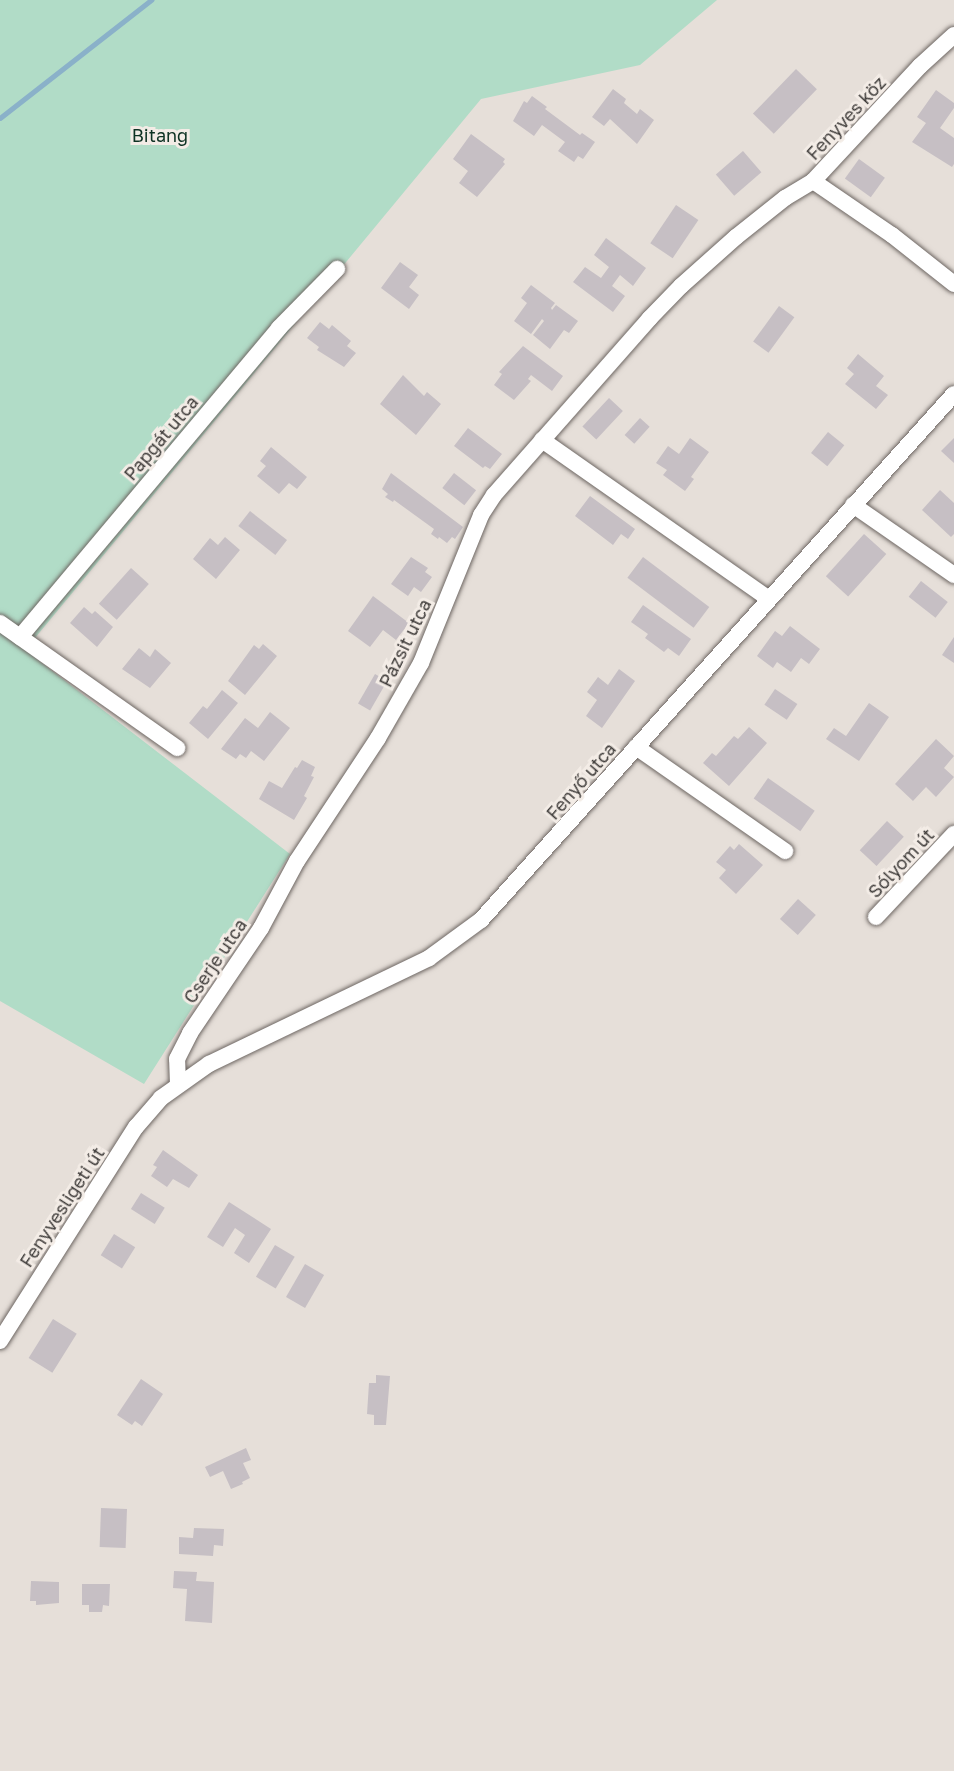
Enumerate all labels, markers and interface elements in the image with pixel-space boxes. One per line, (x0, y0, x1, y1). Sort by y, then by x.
street label: Fenyves köz (802, 72, 890, 164)
park label: Bitang (132, 124, 188, 146)
street label: Papgát utca (119, 391, 203, 485)
street label: Pázsit utca (374, 596, 436, 690)
street label: Fenyő utca (542, 738, 620, 824)
street label: Sólyom út (864, 824, 938, 902)
street label: Cserje utca (179, 915, 251, 1007)
street label: Fenyvesligeti út (15, 1143, 109, 1271)

